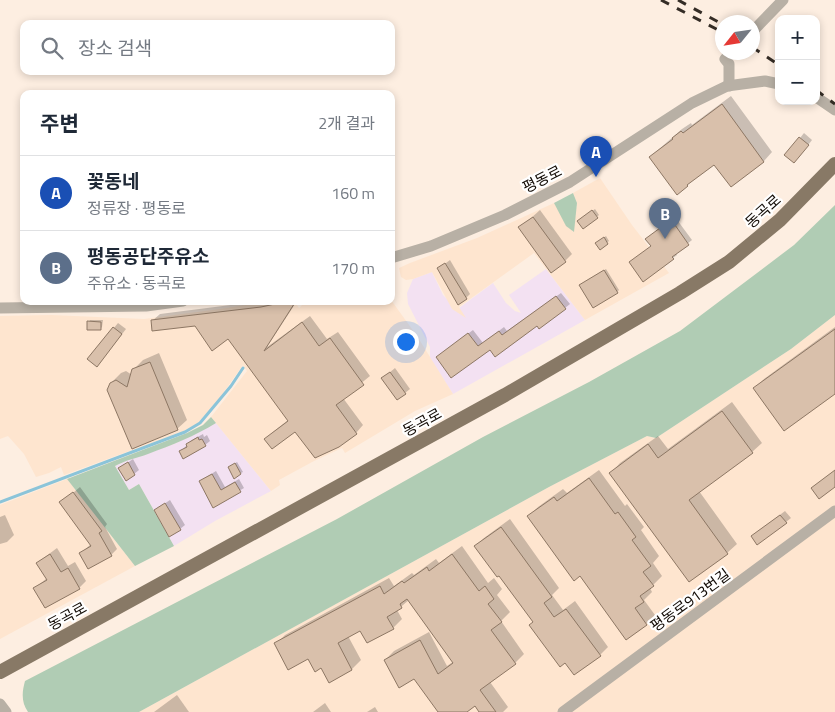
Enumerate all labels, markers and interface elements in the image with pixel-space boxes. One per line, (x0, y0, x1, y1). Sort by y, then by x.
north arrow (715, 15, 760, 60)
map controls (775, 15, 820, 105)
button: + (775, 15, 820, 60)
search box (20, 20, 395, 75)
text: 장소 검색 (78, 33, 152, 62)
icon: search (38, 34, 66, 62)
button: − (775, 60, 820, 105)
text: 주변 (40, 107, 79, 139)
text: 2개 결과 (318, 111, 375, 135)
pin: A (580, 136, 612, 177)
street label: 평동로 (518, 159, 566, 199)
text: 꽃동네 (87, 166, 139, 195)
text: A (51, 181, 61, 205)
text: 160 m (331, 181, 375, 205)
street label: 동곡로 (740, 189, 786, 233)
text: 정류장 · 평동로 (87, 196, 186, 220)
pin: B (649, 198, 681, 239)
text: 평동공단주유소 (87, 241, 209, 270)
text: B (51, 256, 61, 280)
text: 170 m (331, 256, 375, 280)
text: 주유소 · 동곡로 (87, 271, 186, 295)
your location (393, 329, 419, 355)
street label: 동곡로 (398, 402, 446, 442)
street label: 평동로913번길 (645, 563, 735, 637)
street label: 동곡로 (43, 596, 91, 636)

